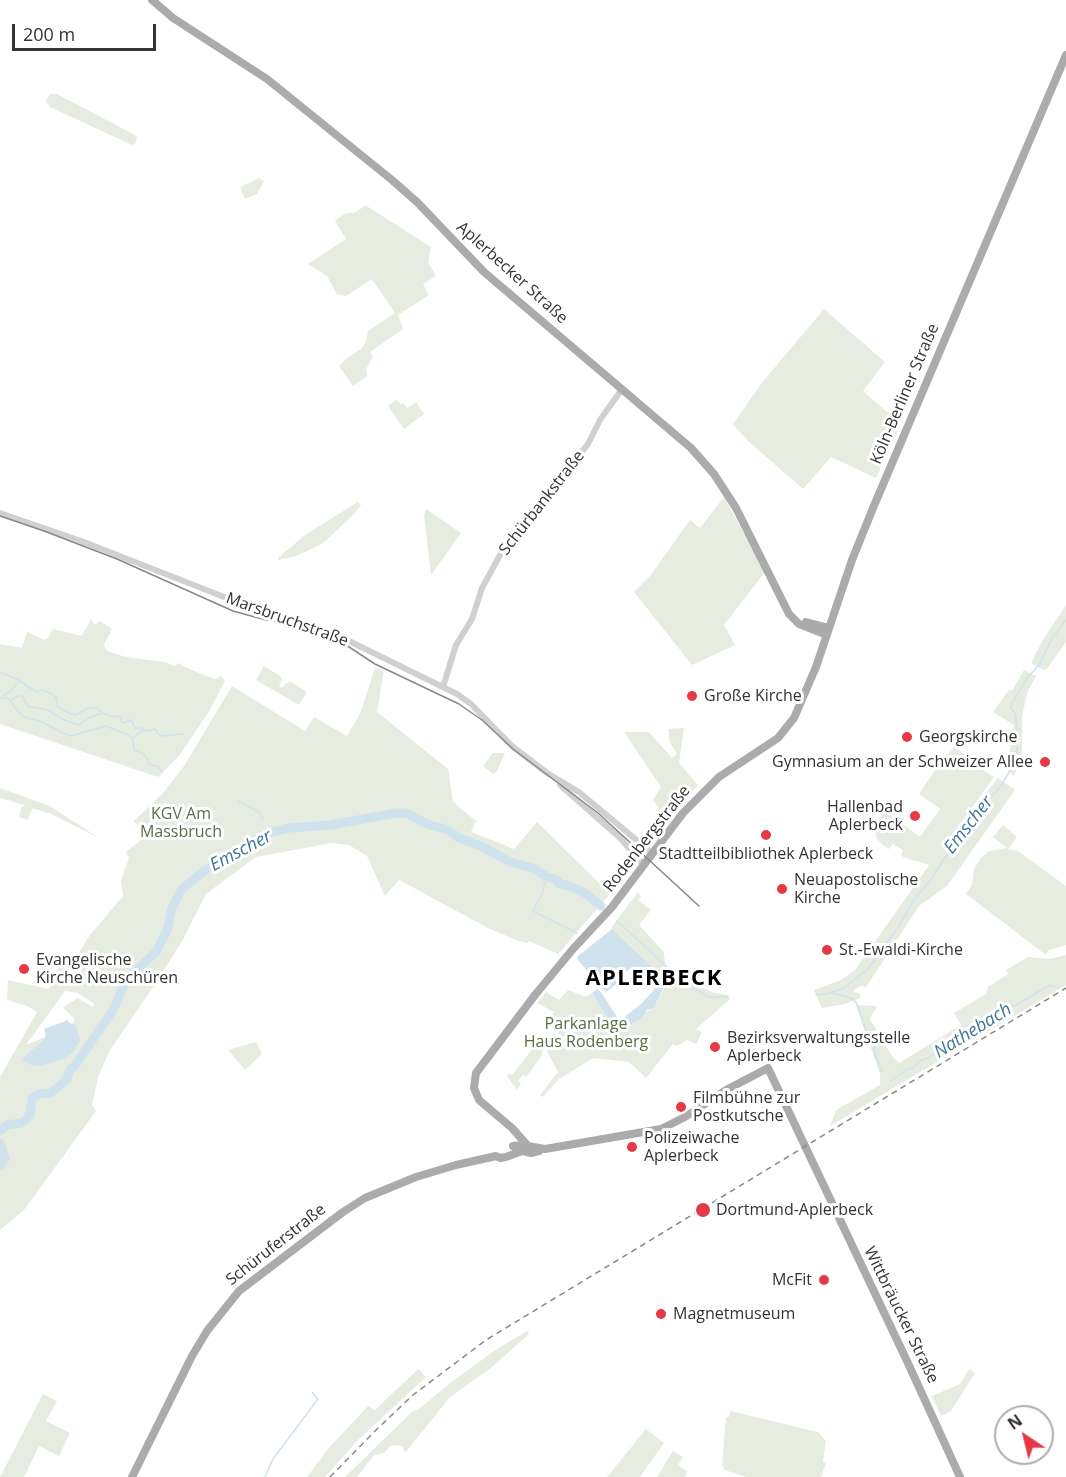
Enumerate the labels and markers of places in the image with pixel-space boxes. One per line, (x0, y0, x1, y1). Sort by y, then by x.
place label: Große Kirche (704, 686, 802, 706)
marker: Große Kirche (685, 689, 699, 703)
place label: Georgskirche (919, 727, 1018, 747)
marker: Georgskirche (900, 730, 914, 744)
place label: Gymnasium an der Schweizer Allee (772, 752, 1033, 772)
marker: Gymnasium an der Schweizer Allee (1038, 755, 1052, 769)
place label: Hallenbad Aplerbeck (827, 797, 903, 835)
marker: Hallenbad Aplerbeck (908, 809, 922, 823)
marker: Stadtteilbibliothek Aplerbeck (759, 828, 773, 842)
place label: Stadtteilbibliothek Aplerbeck (659, 844, 873, 864)
place label: Neuapostolische Kirche (794, 870, 918, 908)
marker: Neuapostolische Kirche (775, 882, 789, 896)
place label: St.-Ewaldi-Kirche (839, 940, 963, 960)
marker: St.-Ewaldi-Kirche (820, 943, 834, 957)
place label: Evangelische Kirche Neuschüren (36, 950, 178, 988)
marker: Evangelische Kirche Neuschüren (17, 962, 31, 976)
place label: Bezirksverwaltungsstelle Aplerbeck (727, 1028, 910, 1066)
marker: Bezirksverwaltungsstelle Aplerbeck (708, 1040, 722, 1054)
place label: Filmbühne zur Postkutsche (693, 1088, 800, 1126)
marker: Filmbühne zur Postkutsche (674, 1100, 688, 1114)
place label: Polizeiwache Aplerbeck (644, 1128, 740, 1166)
marker: Polizeiwache Aplerbeck (625, 1140, 639, 1154)
place label: Dortmund-Aplerbeck (716, 1200, 873, 1220)
marker: Dortmund-Aplerbeck (694, 1201, 712, 1219)
place label: McFit (772, 1270, 812, 1290)
marker: McFit (817, 1273, 831, 1287)
place label: Magnetmuseum (673, 1304, 795, 1324)
marker: Magnetmuseum (654, 1307, 668, 1321)

